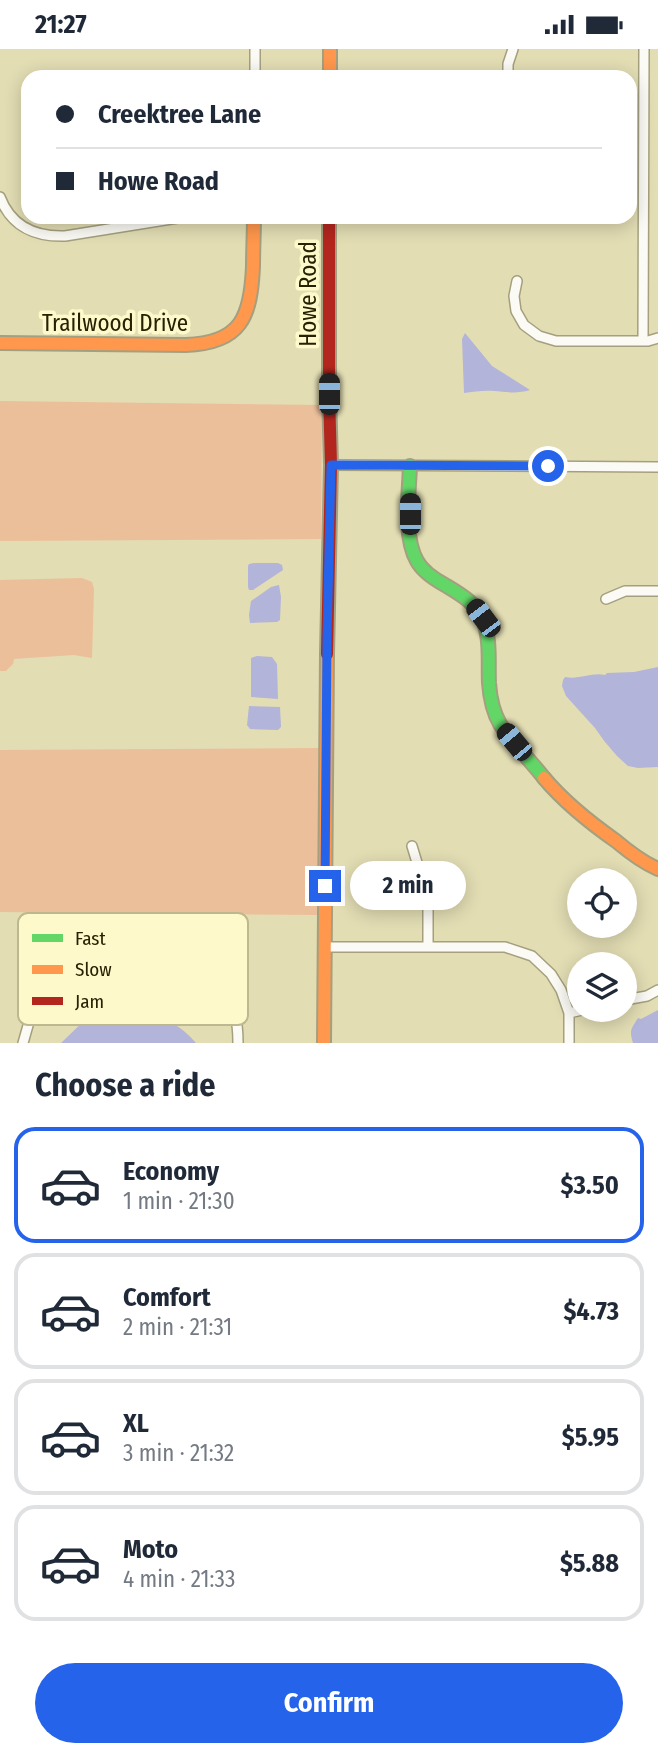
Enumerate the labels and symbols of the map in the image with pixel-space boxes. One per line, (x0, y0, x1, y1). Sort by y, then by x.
street label: Howe Road (294, 241, 322, 347)
street label: Trailwood Drive (42, 309, 188, 337)
car (319, 373, 340, 415)
route start (532, 450, 564, 482)
car (400, 493, 421, 535)
car (462, 595, 505, 641)
car (493, 719, 536, 765)
callout: 2 min (350, 861, 465, 911)
route end (309, 870, 341, 902)
legend (18, 913, 248, 1025)
text: Fast (75, 927, 106, 950)
text: Slow (75, 958, 112, 981)
text: Jam (75, 990, 104, 1013)

